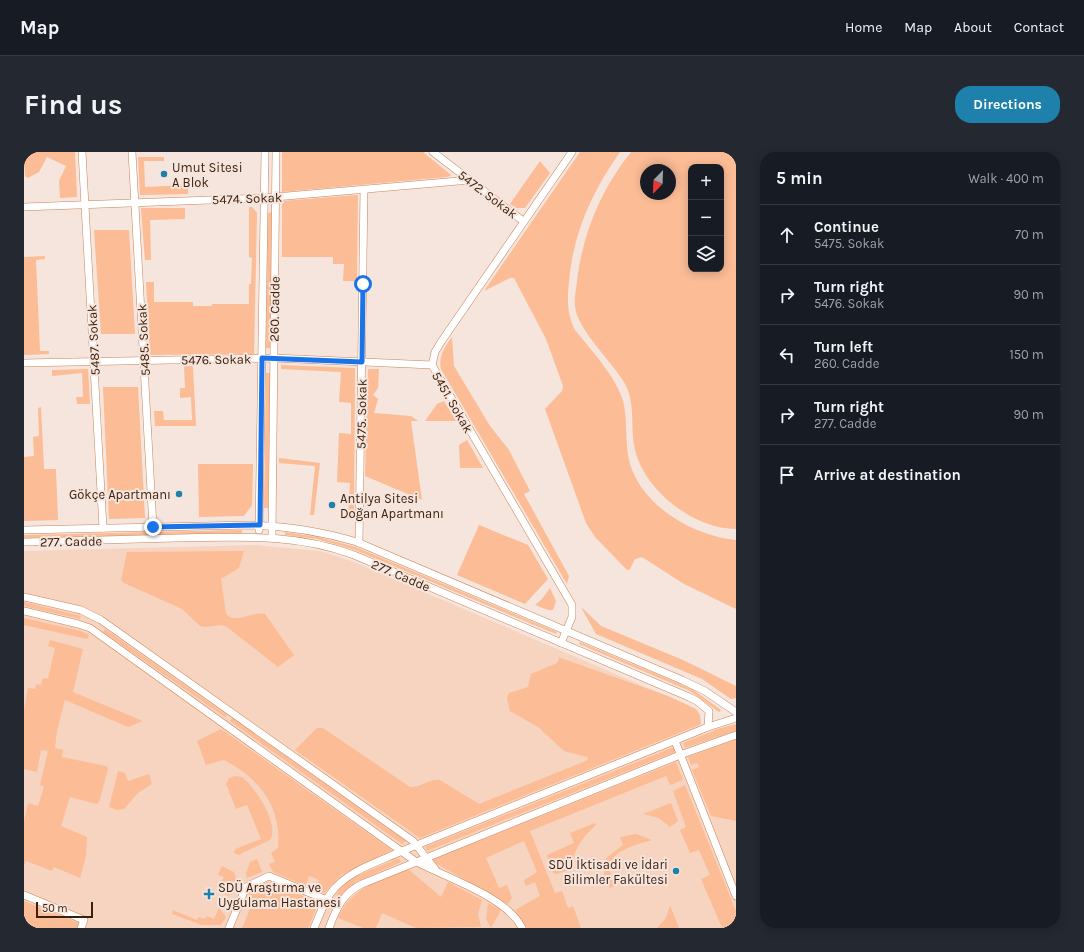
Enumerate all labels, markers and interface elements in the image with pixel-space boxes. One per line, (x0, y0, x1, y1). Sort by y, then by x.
text: Map (20, 17, 59, 39)
text: Home (845, 19, 882, 36)
text: Map (904, 19, 932, 36)
text: About (954, 19, 992, 36)
text: Contact (1014, 19, 1064, 36)
button: Directions (955, 86, 1060, 123)
text: Find us (24, 88, 123, 121)
place label: Umut Sitesi A Blok (172, 160, 243, 190)
north arrow (640, 164, 676, 200)
map controls (688, 164, 724, 272)
button: + (688, 164, 724, 200)
street label: 5472. Sokak (455, 167, 520, 222)
text: 5 min (776, 168, 823, 188)
marker: Umut Sitesi A Blok (159, 169, 169, 179)
text: Walk · 400 m (968, 171, 1044, 186)
street label: 5474. Sokak (212, 190, 282, 207)
button: − (688, 200, 724, 236)
text: Continue (814, 218, 879, 236)
icon: ahead (776, 224, 798, 246)
text: 70 m (1015, 227, 1044, 242)
button: layers (688, 236, 724, 272)
text: 5475. Sokak (814, 236, 884, 251)
route start (354, 275, 372, 293)
street label: 260. Cadde (266, 276, 283, 342)
text: Turn right (814, 278, 884, 296)
icon: right (776, 284, 798, 306)
text: 90 m (1013, 287, 1044, 302)
text: 5476. Sokak (814, 296, 884, 311)
street label: 5487. Sokak (84, 304, 103, 376)
street label: 5485. Sokak (134, 304, 153, 376)
text: Turn left (814, 338, 873, 356)
icon: left (776, 344, 798, 366)
text: 150 m (1009, 347, 1044, 362)
street label: 5476. Sokak (181, 351, 251, 368)
text: 260. Cadde (814, 356, 879, 371)
street label: 5451. Sokak (429, 369, 476, 436)
street label: 5475. Sokak (353, 379, 370, 449)
text: Turn right (814, 398, 884, 416)
icon: right (776, 404, 798, 426)
text: 90 m (1013, 407, 1044, 422)
text: 277. Cadde (814, 416, 876, 431)
icon: arrive (776, 464, 798, 486)
text: Arrive at destination (814, 466, 961, 484)
place label: Gökçe Apartmanı (69, 487, 171, 502)
marker: Gökçe Apartmanı (174, 489, 184, 499)
place label: Antilya Sitesi Doğan Apartmanı (340, 491, 444, 521)
marker: Antilya Sitesi Doğan Apartmanı (327, 500, 337, 510)
route end (144, 518, 162, 536)
street label: 277. Cadde (40, 533, 103, 550)
street label: 277. Cadde (369, 556, 433, 595)
place label: SDÜ İktisadi ve İdari Bilimler Fakültesi (548, 856, 668, 887)
marker: SDÜ İktisadi ve İdari Bilimler Fakültesi (671, 866, 681, 876)
place label: SDÜ Araştırma ve Uygulama Hastanesi (218, 879, 341, 910)
marker: SDÜ Araştırma ve Uygulama Hastanesi (203, 888, 215, 900)
scale bar (36, 900, 93, 919)
text: 50 m (42, 902, 68, 915)

